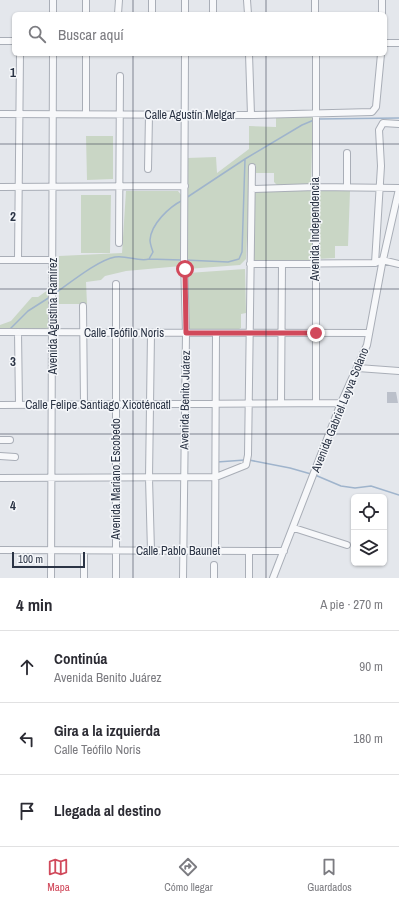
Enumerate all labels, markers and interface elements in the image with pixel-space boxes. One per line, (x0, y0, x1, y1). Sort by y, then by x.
search box (12, 12, 387, 56)
icon: search (26, 23, 48, 45)
text: Buscar aquí (58, 24, 124, 45)
text: 1 (10, 64, 16, 81)
street label: Calle Agustín Melgar (145, 107, 236, 123)
street label: Avenida Independencia (307, 177, 323, 282)
text: 2 (10, 208, 16, 225)
street label: Avenida Agustina Ramírez (45, 257, 61, 375)
route start (176, 260, 194, 278)
route end (307, 324, 325, 342)
street label: Calle Teófilo Noris (84, 325, 164, 341)
street label: Avenida Gabriel Leyva Solano (307, 345, 372, 476)
street label: Avenida Benito Juárez (176, 350, 194, 451)
text: 3 (10, 353, 16, 370)
street label: Calle Felipe Santiago Xicoténcatl (25, 397, 171, 413)
street label: Avenida Mariano Escobedo (108, 418, 124, 541)
map controls (351, 494, 387, 566)
button: locate (351, 494, 387, 530)
text: 4 (10, 497, 16, 514)
button: layers (351, 530, 387, 566)
street label: Calle Pablo Baunet (136, 543, 220, 559)
scale bar (12, 550, 85, 569)
text: 100 m (18, 552, 43, 566)
text: 4 min (16, 593, 52, 616)
text: A pie · 270 m (320, 596, 383, 613)
text: Continúa (54, 648, 107, 669)
icon: ahead (16, 656, 38, 678)
text: 90 m (359, 658, 383, 675)
text: Avenida Benito Juárez (54, 669, 162, 686)
text: Gira a la izquierda (54, 720, 160, 741)
icon: left (16, 728, 38, 750)
text: 180 m (353, 730, 383, 747)
text: Calle Teófilo Noris (54, 741, 141, 758)
icon: arrive (16, 800, 38, 822)
text: Llegada al destino (54, 800, 161, 821)
tab: Mapa (47, 856, 70, 894)
tab: Cómo llegar (164, 856, 213, 894)
tab: Guardados (307, 856, 352, 894)

